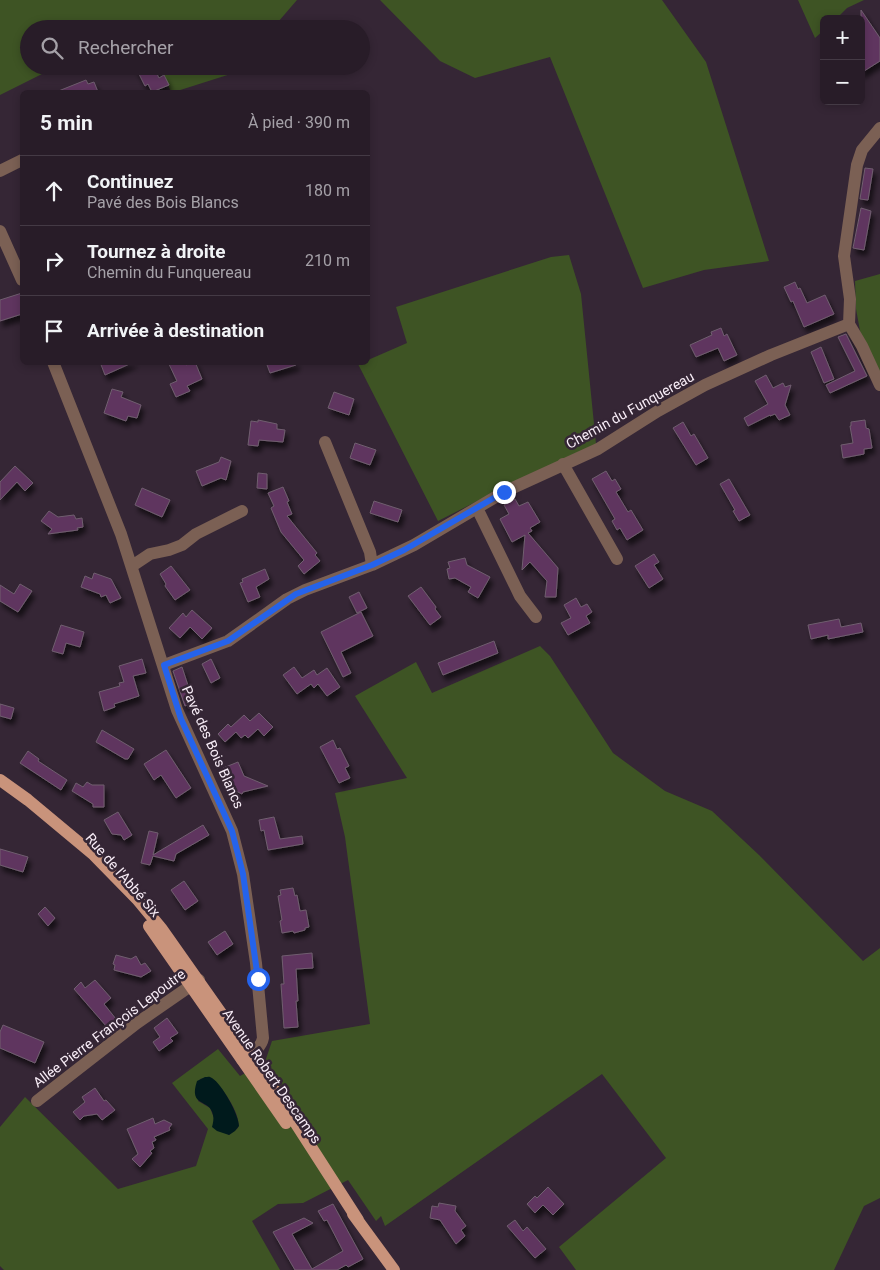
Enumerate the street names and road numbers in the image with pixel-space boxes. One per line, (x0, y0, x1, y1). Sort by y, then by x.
street label: Chemin du Funquereau (563, 368, 697, 452)
street label: Pavé des Bois Blancs (179, 683, 247, 811)
street label: Rue de l'Abbé Six (82, 830, 164, 920)
street label: Allée Pierre François Lepoutre (30, 966, 188, 1090)
street label: Avenue Robert Descamps (219, 1006, 325, 1146)

